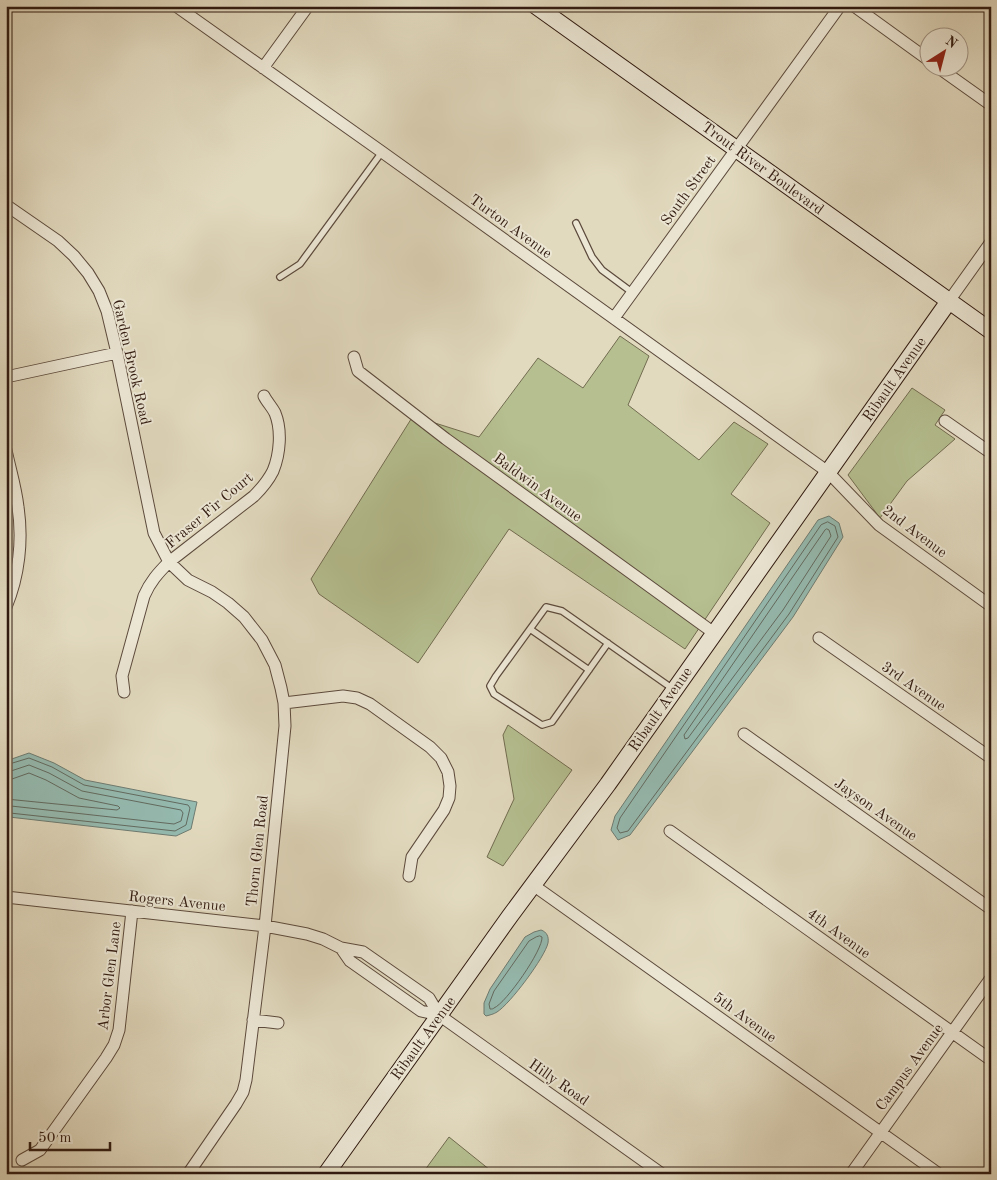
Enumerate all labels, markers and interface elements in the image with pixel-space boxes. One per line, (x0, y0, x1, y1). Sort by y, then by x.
north arrow (920, 28, 970, 78)
text: N (943, 33, 960, 51)
street label: Trout River Boulevard (698, 120, 826, 218)
street label: South Street (659, 153, 719, 229)
street label: Turton Avenue (466, 192, 554, 262)
street label: Garden Brook Road (109, 298, 152, 427)
street label: Ribault Avenue (861, 335, 930, 425)
street label: Baldwin Avenue (490, 451, 584, 525)
street label: Fraser Fir Court (163, 470, 256, 552)
street label: 2nd Avenue (879, 503, 949, 561)
street label: 3rd Avenue (878, 660, 948, 715)
street label: Ribault Avenue (627, 665, 696, 755)
street label: Jayson Avenue (831, 776, 919, 844)
street label: Thorn Glen Road (245, 794, 272, 908)
street label: Rogers Avenue (127, 890, 226, 915)
street label: 4th Avenue (804, 906, 873, 962)
street label: Arbor Glen Lane (96, 921, 125, 1031)
street label: 5th Avenue (710, 990, 779, 1046)
street label: Ribault Avenue (389, 994, 459, 1083)
street label: Campus Avenue (874, 1022, 947, 1114)
street label: Hilly Road (525, 1057, 591, 1109)
scale bar (30, 1120, 110, 1152)
text: 50 m (38, 1131, 72, 1146)

